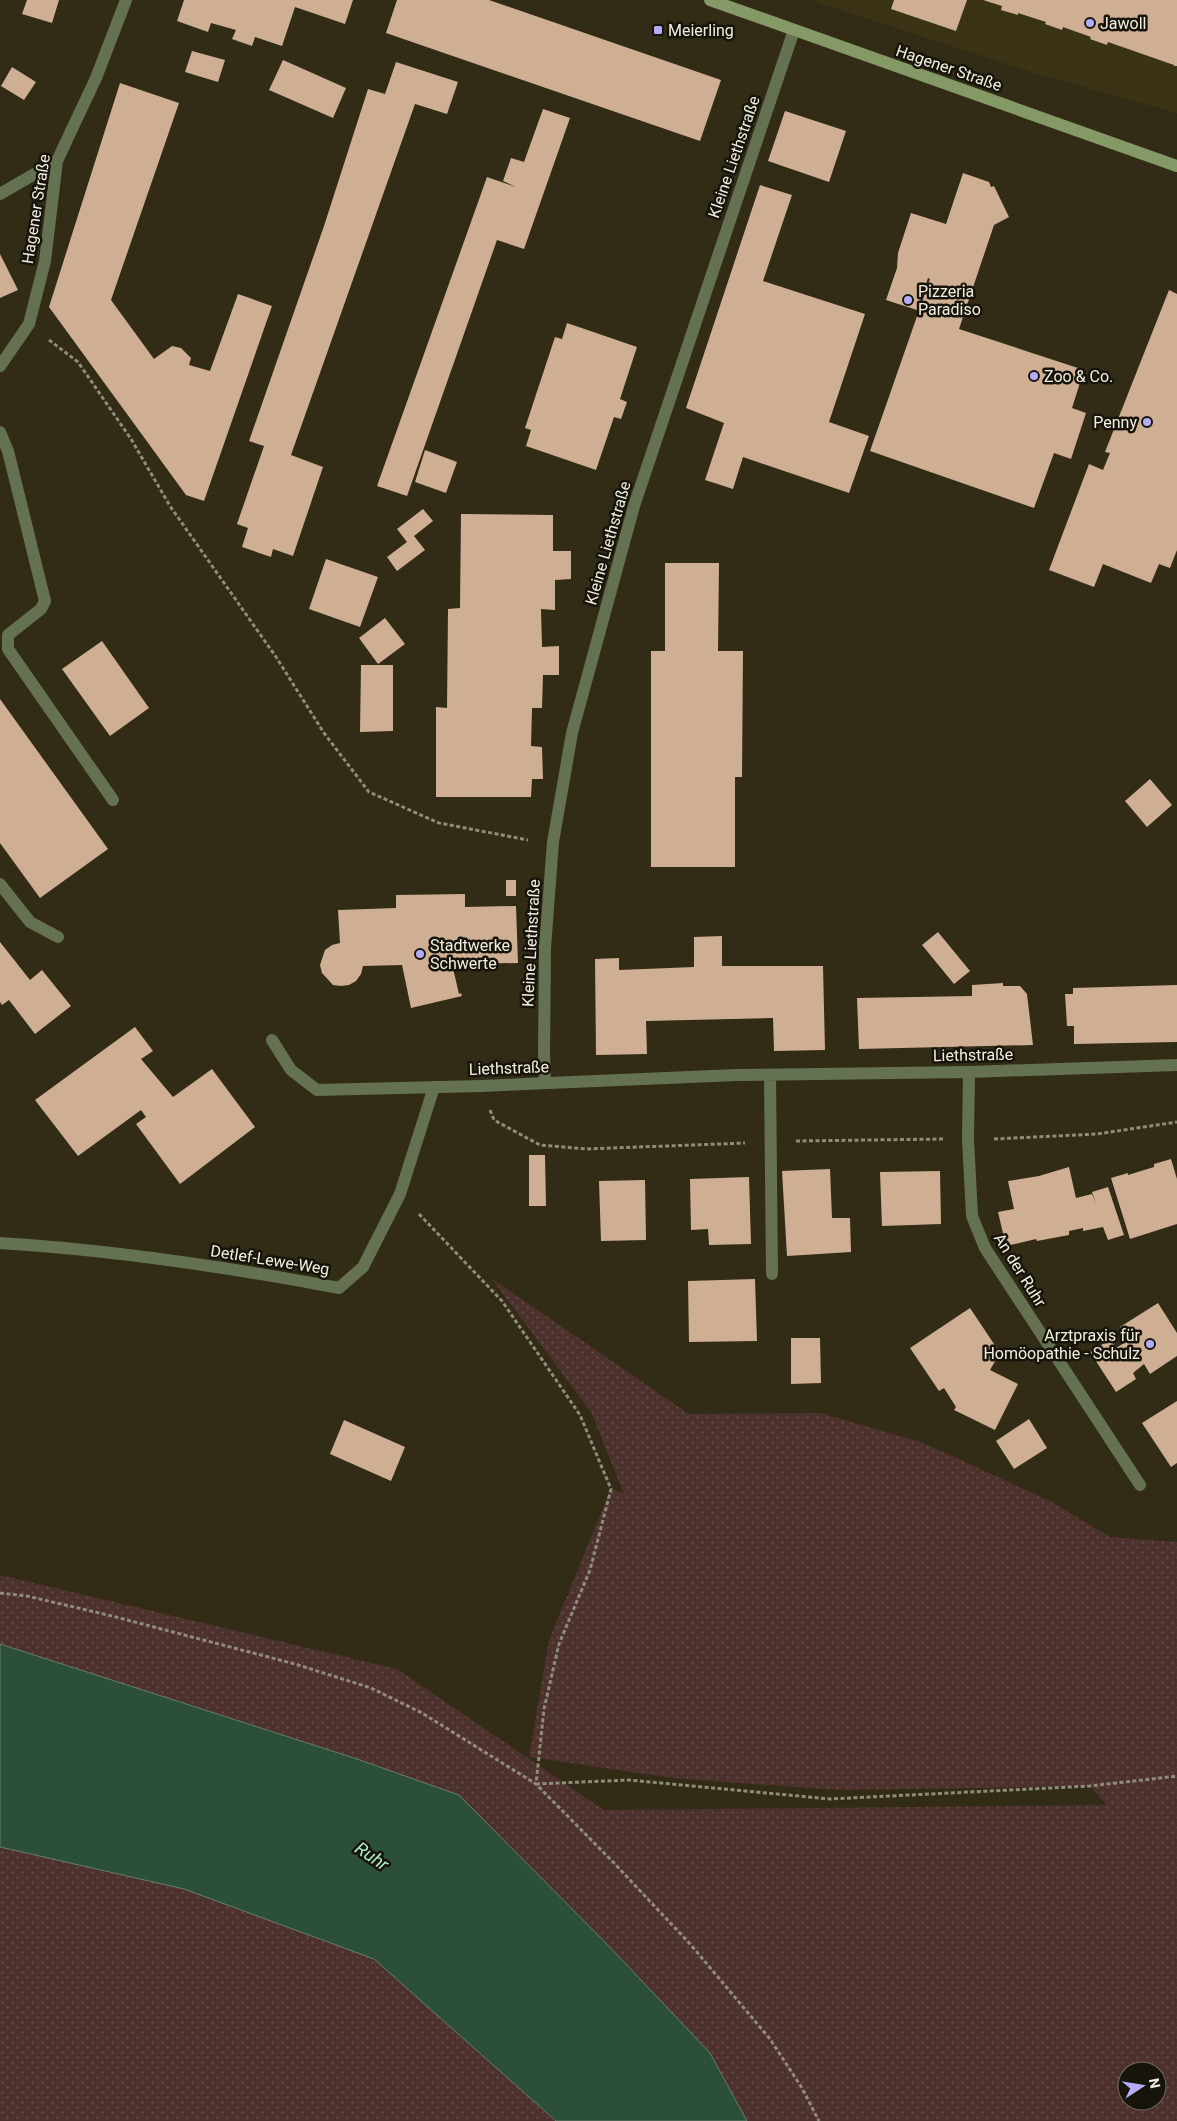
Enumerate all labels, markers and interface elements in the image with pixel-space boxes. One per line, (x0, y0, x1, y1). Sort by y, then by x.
place label: Jawoll (1100, 14, 1146, 33)
marker: Jawoll (1084, 17, 1096, 29)
place label: Meierling (668, 21, 734, 40)
marker: Meierling (652, 24, 664, 36)
street label: Hagener Straße (894, 41, 1004, 95)
street label: Kleine Liethstraße (704, 93, 764, 221)
street label: Hagener Straße (18, 153, 54, 265)
place label: Pizzeria Paradiso (918, 282, 981, 319)
marker: Pizzeria Paradiso (902, 294, 914, 306)
place label: Zoo & Co. (1044, 367, 1113, 386)
marker: Zoo & Co. (1028, 370, 1040, 382)
place label: Penny (1093, 413, 1137, 432)
marker: Penny (1141, 416, 1153, 428)
street label: Kleine Liethstraße (581, 479, 635, 607)
street label: Kleine Liethstraße (518, 879, 544, 1007)
place label: Stadtwerke Schwerte (430, 936, 510, 973)
marker: Stadtwerke Schwerte (414, 948, 426, 960)
street label: Liethstraße (933, 1045, 1013, 1065)
street label: Liethstraße (469, 1057, 549, 1079)
street label: An der Ruhr (990, 1230, 1050, 1311)
street label: Detlef-Lewe-Weg (209, 1241, 331, 1279)
place label: Arztpraxis für Homöopathie - Schulz (983, 1326, 1141, 1363)
marker: Arztpraxis für Homöopathie - Schulz (1144, 1338, 1156, 1350)
water label: Ruhr (351, 1837, 394, 1875)
north arrow (1117, 2061, 1167, 2111)
text: N (1146, 2077, 1164, 2090)

